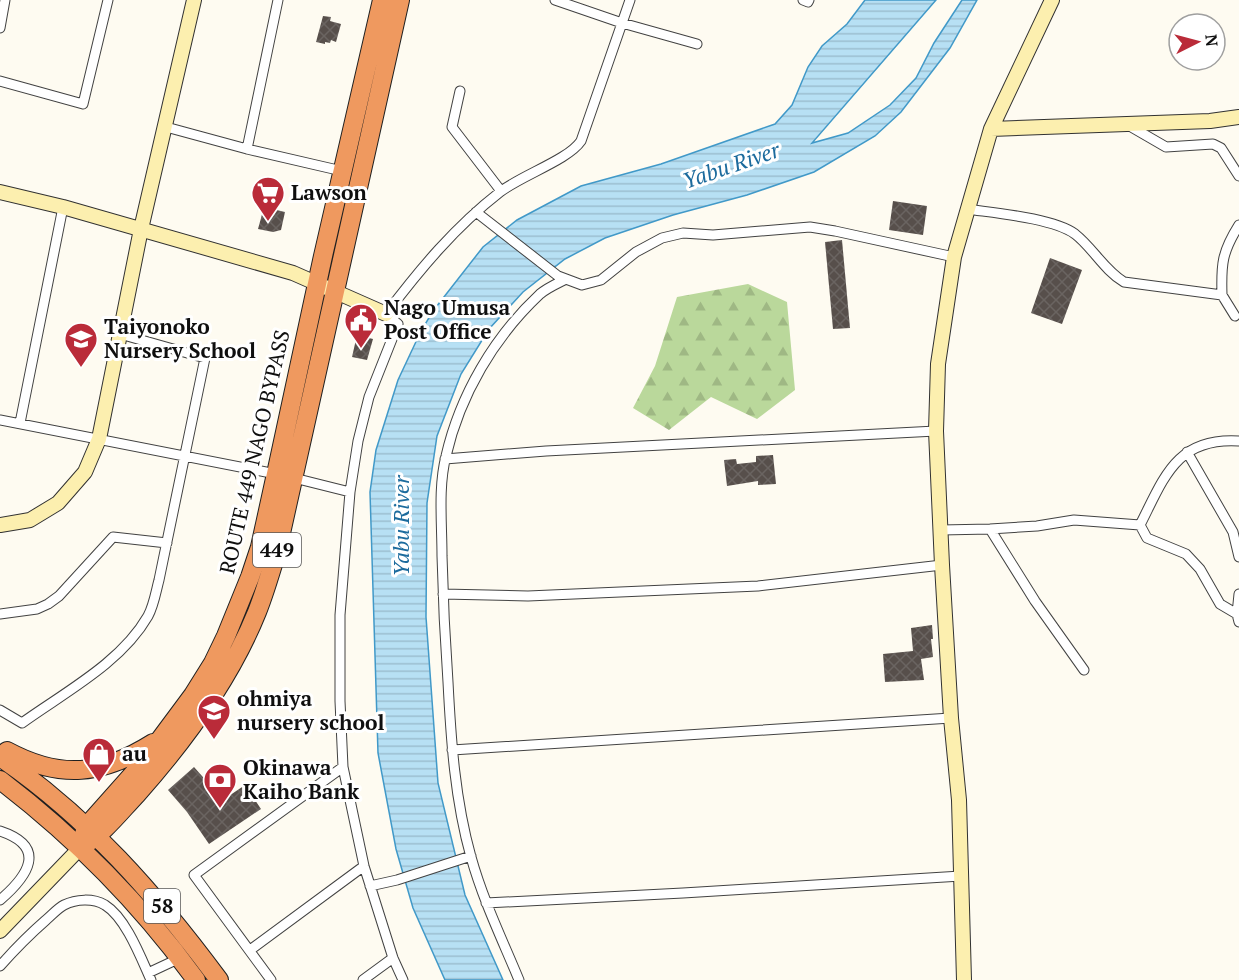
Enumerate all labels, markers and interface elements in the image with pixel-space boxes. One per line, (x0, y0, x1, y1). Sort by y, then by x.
north arrow (1167, 12, 1227, 72)
text: N (1200, 33, 1223, 48)
water label: Yabu River (678, 134, 785, 195)
supermarket icon: Lawson (250, 175, 286, 222)
place label: Lawson (291, 178, 367, 206)
place label: Nago Umusa Post Office (384, 293, 511, 345)
public building icon: Nago Umusa Post Office (343, 302, 379, 349)
place label: Taiyonoko Nursery School (104, 312, 256, 364)
school or university icon: Taiyonoko Nursery School (63, 321, 99, 368)
street label: ROUTE 449 NAGO BYPASS (215, 328, 295, 576)
water label: Yabu River (386, 474, 415, 576)
road number: 449 (253, 533, 301, 567)
place label: ohmiya nursery school (237, 684, 384, 736)
school or university icon: ohmiya nursery school (196, 693, 232, 740)
shop icon: au (81, 736, 117, 783)
place label: au (122, 739, 147, 767)
place label: Okinawa Kaiho Bank (243, 753, 360, 805)
bank icon: Okinawa Kaiho Bank (202, 762, 238, 809)
road number: 58 (144, 889, 180, 923)

